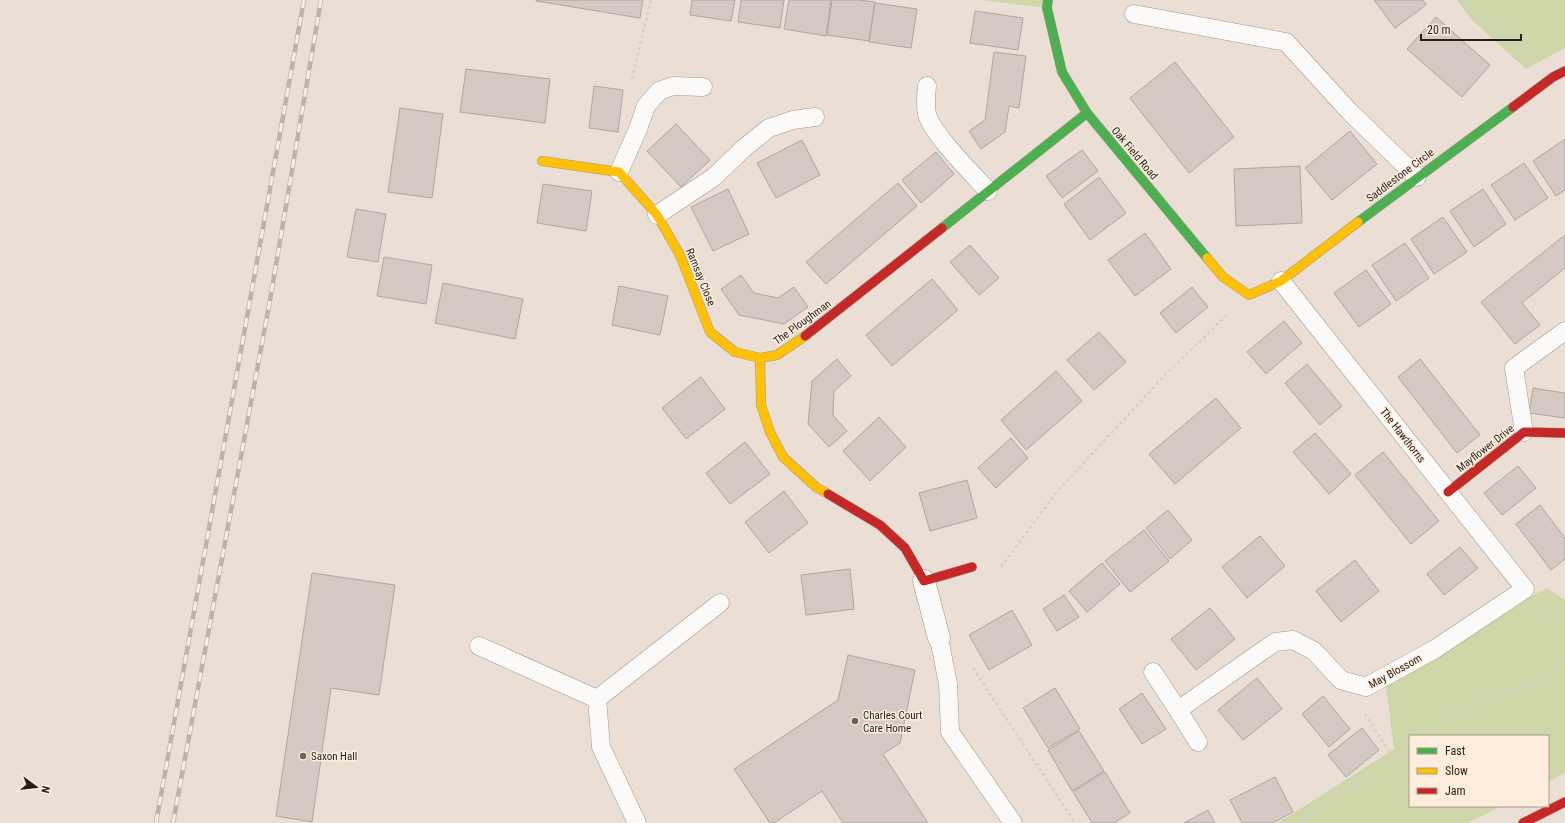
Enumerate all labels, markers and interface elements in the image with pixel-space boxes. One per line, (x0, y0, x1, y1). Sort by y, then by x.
scale bar (1421, 16, 1521, 42)
text: 20 m (1427, 23, 1451, 37)
street label: Oak Field Road (1109, 124, 1160, 182)
street label: Saddlestone Circle (1364, 146, 1437, 205)
street label: Ramsay Close (683, 246, 718, 308)
street label: The Ploughman (771, 297, 834, 348)
street label: The Hawthorns (1377, 405, 1428, 465)
street label: Mayflower Drive (1454, 422, 1517, 475)
street label: May Blossom (1367, 652, 1424, 691)
place label: Charles Court Care Home (863, 709, 922, 735)
marker: Charles Court Care Home (850, 716, 860, 726)
legend (1409, 735, 1549, 807)
text: Fast (1445, 744, 1466, 758)
place label: Saxon Hall (311, 750, 357, 763)
marker: Saxon Hall (298, 751, 308, 761)
text: Slow (1445, 764, 1468, 778)
north arrow (16, 767, 56, 807)
text: Jam (1445, 784, 1466, 798)
text: N (38, 785, 52, 795)

